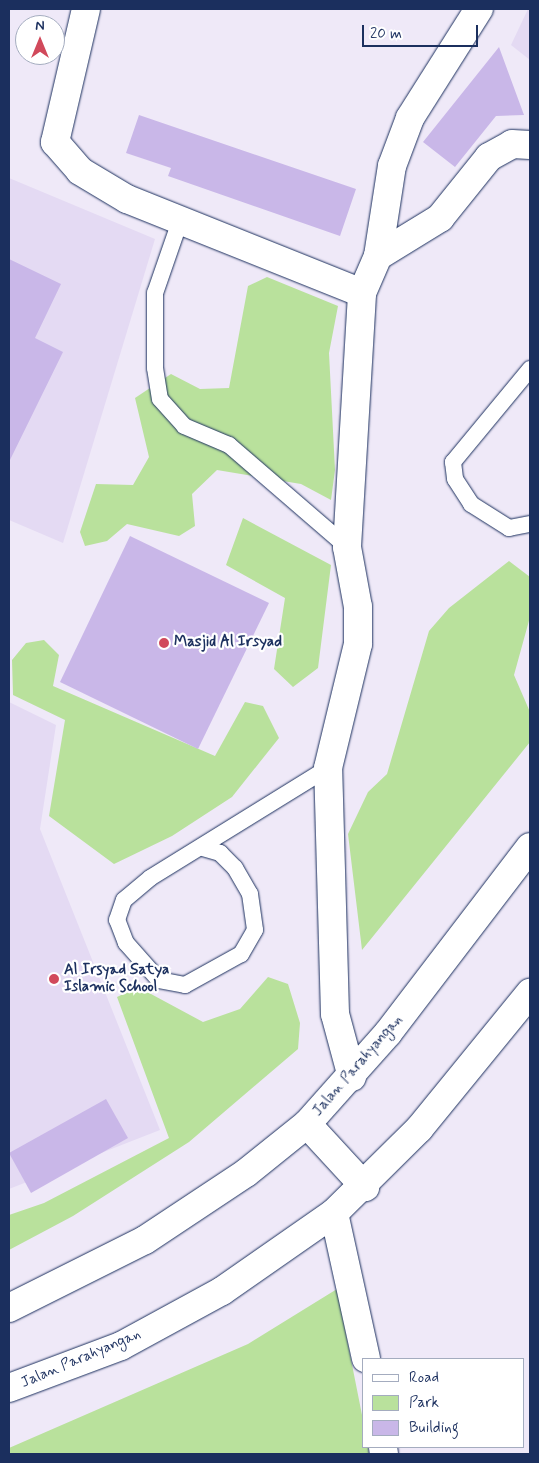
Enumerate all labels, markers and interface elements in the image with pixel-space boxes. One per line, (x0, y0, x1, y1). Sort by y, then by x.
north arrow (15, 15, 65, 65)
scale bar (364, 15, 480, 47)
text: N (35, 17, 45, 35)
text: 20 m (370, 24, 402, 44)
place label: Masjid Al Irsyad (174, 634, 280, 652)
marker: Masjid Al Irsyad (158, 637, 170, 649)
place label: Al Irsyad Satya Islamic School (64, 961, 163, 996)
marker: Al Irsyad Satya Islamic School (48, 973, 60, 985)
street label: Jalan Parahyangan (310, 1012, 406, 1120)
street label: Jalan Parahyangan (19, 1326, 143, 1392)
legend (362, 1358, 524, 1448)
text: Road (409, 1368, 439, 1388)
text: Park (409, 1393, 439, 1413)
text: Building (409, 1418, 459, 1438)

